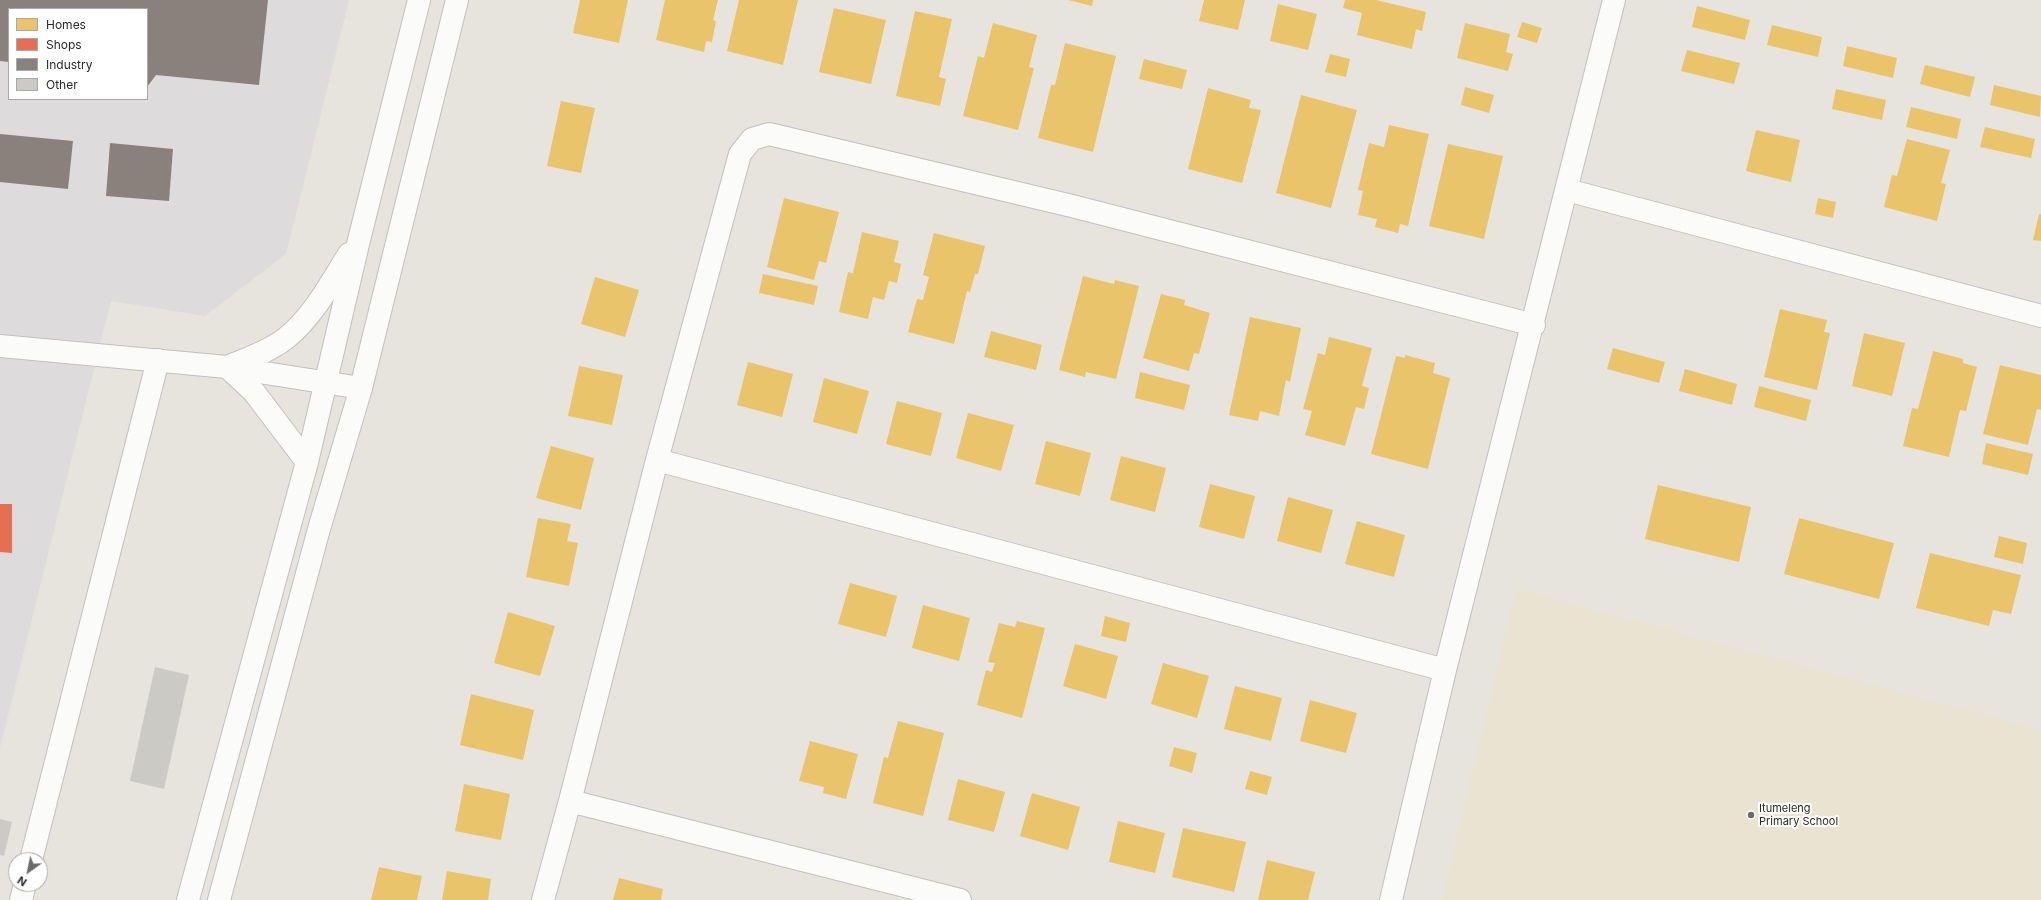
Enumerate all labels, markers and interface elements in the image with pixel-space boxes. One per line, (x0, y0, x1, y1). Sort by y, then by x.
legend (8, 8, 148, 100)
text: Homes (46, 17, 86, 32)
text: Shops (46, 37, 82, 52)
text: Industry (46, 57, 92, 72)
text: Other (46, 77, 78, 92)
place label: Itumeleng Primary School (1759, 802, 1838, 828)
marker: Itumeleng Primary School (1746, 810, 1756, 820)
north arrow (8, 852, 48, 892)
text: N (15, 873, 29, 889)

